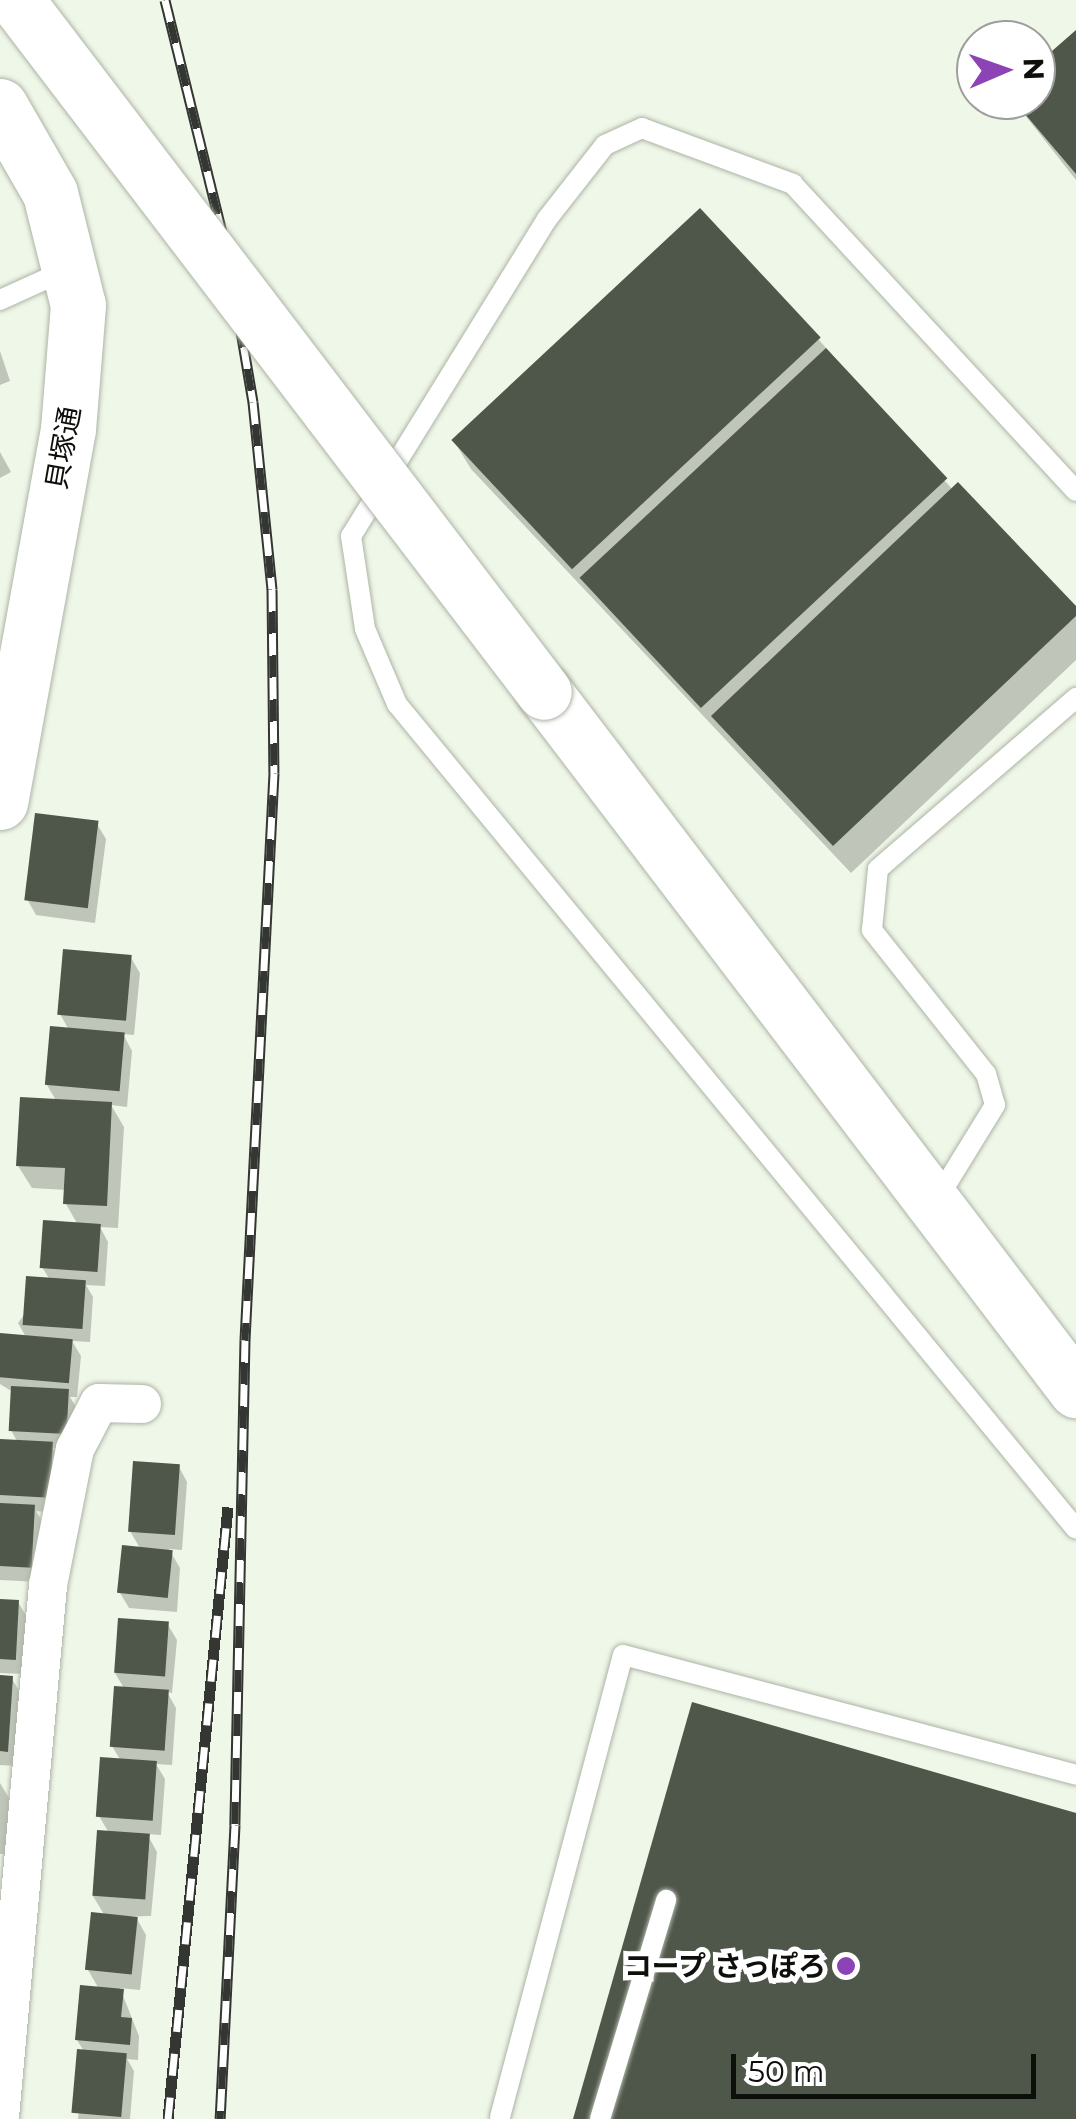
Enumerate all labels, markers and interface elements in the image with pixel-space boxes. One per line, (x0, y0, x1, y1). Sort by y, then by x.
north arrow (956, 20, 1056, 120)
text: N (1017, 57, 1051, 81)
street label: 貝塚通 (39, 404, 87, 492)
place label: コープ さっぽろ (622, 1949, 826, 1983)
marker: コープ さっぽろ (835, 1955, 857, 1977)
scale bar (736, 2034, 1041, 2096)
text: 50 m (748, 2053, 825, 2090)

